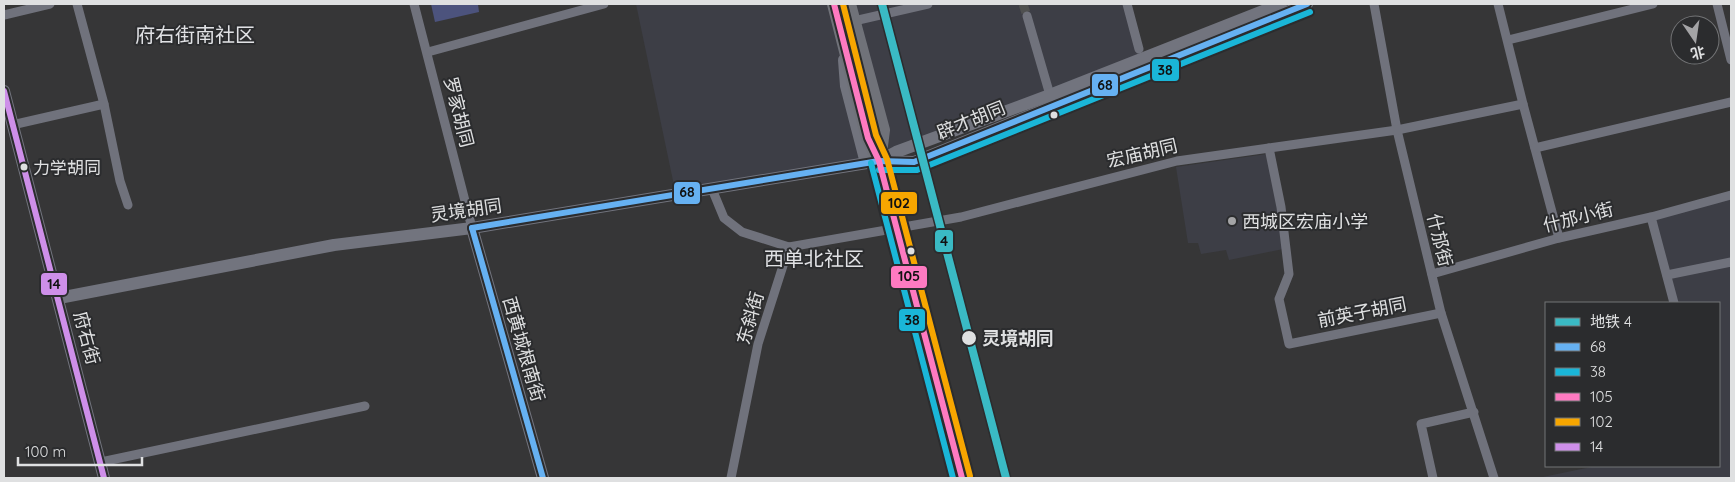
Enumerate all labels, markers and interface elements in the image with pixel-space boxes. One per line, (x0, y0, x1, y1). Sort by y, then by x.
north arrow (1670, 15, 1720, 65)
district label: 府右街南社区 (135, 22, 255, 47)
text: 北 (1689, 42, 1707, 63)
line badge: 38 (1151, 58, 1180, 82)
text: 38 (1157, 61, 1173, 79)
line badge: 68 (1091, 73, 1119, 97)
street label: 罗家胡同 (439, 74, 479, 150)
text: 68 (1097, 76, 1113, 94)
street label: 辟才胡同 (933, 96, 1009, 144)
unlabelled marker (1049, 110, 1059, 120)
street label: 宏庙胡同 (1104, 134, 1180, 172)
place label: 力学胡同 (33, 157, 101, 178)
marker: 力学胡同 (19, 162, 29, 172)
line badge: 68 (673, 181, 701, 205)
text: 68 (679, 183, 695, 201)
line badge: 102 (880, 191, 918, 215)
street label: 灵境胡同 (429, 194, 503, 226)
text: 102 (888, 194, 910, 212)
street label: 什邡小街 (1540, 197, 1616, 237)
place label: 西城区宏庙小学 (1242, 210, 1368, 233)
street label: 什邡街 (1422, 211, 1458, 269)
marker: 西城区宏庙小学 (1226, 215, 1238, 227)
line badge: 4 (934, 229, 954, 253)
text: 4 (940, 232, 948, 250)
district label: 西单北社区 (764, 246, 864, 271)
unlabelled marker (906, 246, 916, 256)
line badge: 105 (890, 265, 928, 289)
text: 105 (898, 267, 920, 285)
line badge: 14 (40, 272, 68, 296)
text: 14 (47, 275, 61, 293)
street label: 东斜街 (732, 289, 768, 347)
street label: 前英子胡同 (1316, 292, 1408, 332)
street label: 西黄城根南街 (498, 294, 550, 404)
legend (1545, 302, 1720, 467)
line badge: 38 (898, 308, 926, 332)
street label: 府右街 (69, 309, 105, 367)
text: 38 (904, 311, 920, 329)
text: 地铁 4 (1590, 312, 1632, 331)
place label: 灵境胡同 (982, 327, 1054, 350)
marker: 灵境胡同 (960, 329, 978, 347)
text: 68 (1590, 337, 1606, 356)
text: 38 (1590, 362, 1606, 381)
text: 105 (1590, 387, 1613, 406)
text: 102 (1590, 412, 1613, 431)
scale bar (18, 434, 141, 466)
text: 14 (1590, 437, 1603, 456)
text: 100 m (25, 442, 66, 461)

